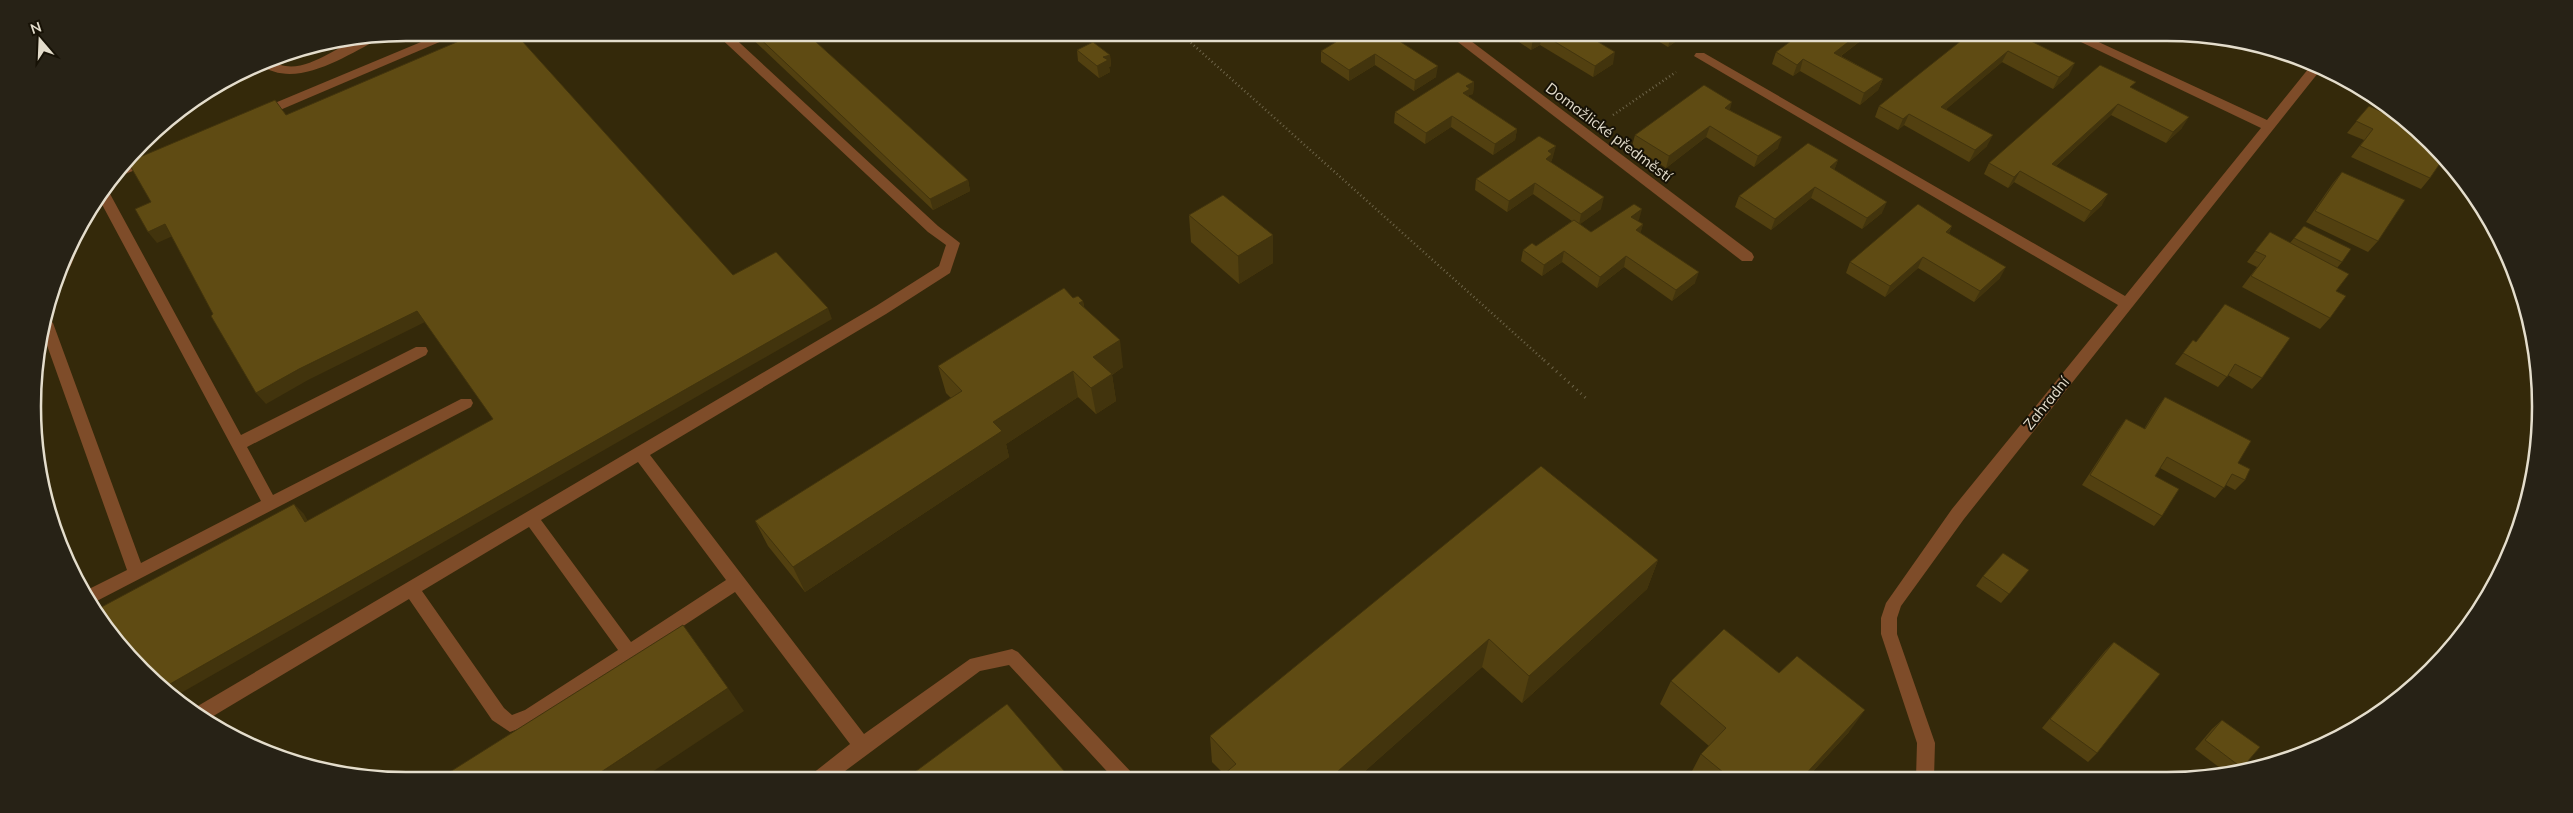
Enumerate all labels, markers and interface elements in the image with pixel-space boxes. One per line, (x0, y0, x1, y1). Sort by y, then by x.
north arrow (15, 15, 65, 65)
text: N (28, 17, 44, 38)
street label: Domažlické předměstí (1542, 78, 1677, 186)
street label: Zahradní (2019, 372, 2074, 433)

